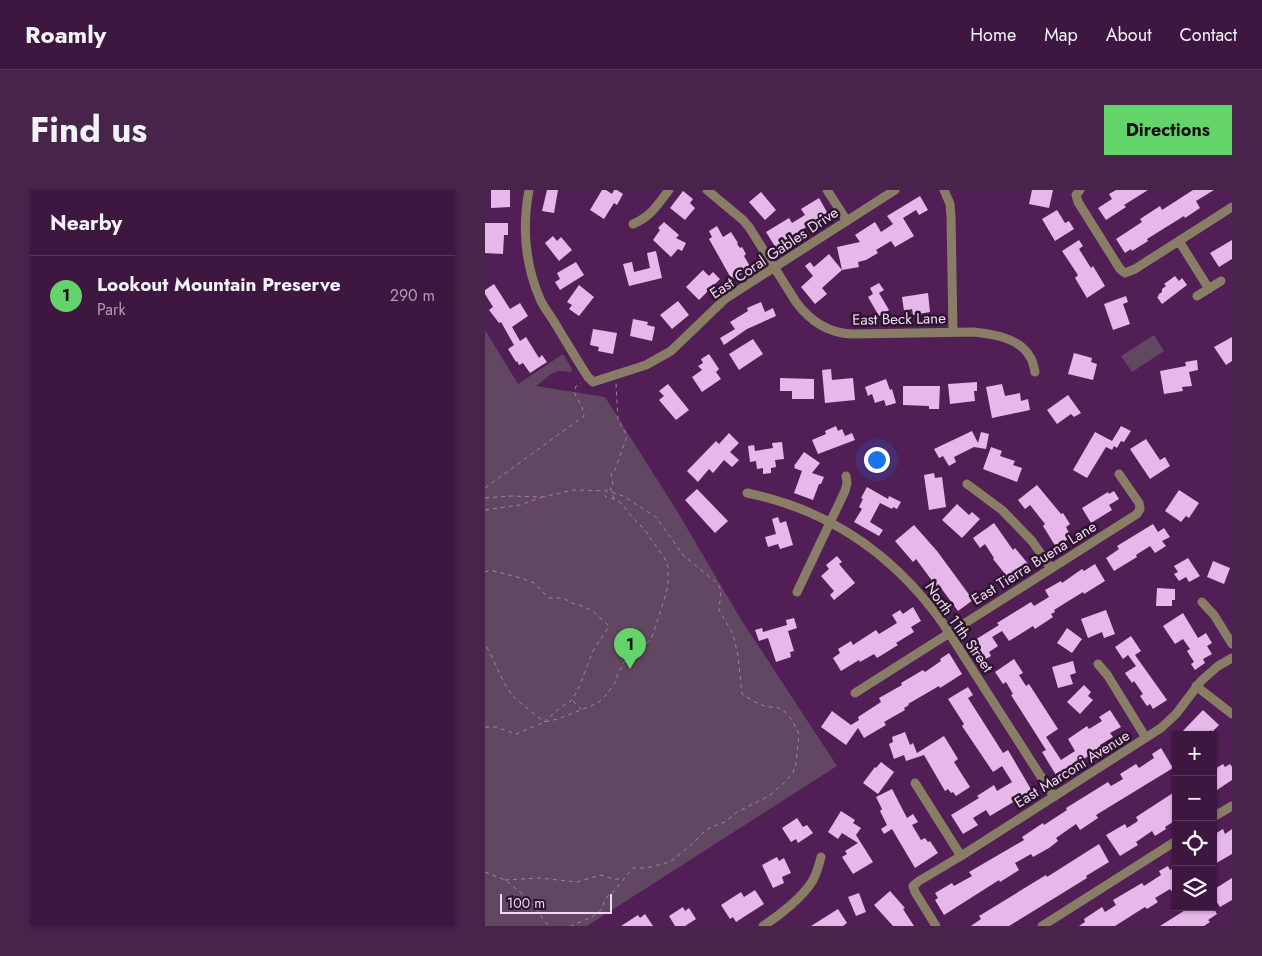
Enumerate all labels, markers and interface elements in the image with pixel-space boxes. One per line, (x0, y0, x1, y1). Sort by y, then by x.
text: Roamly (25, 17, 106, 52)
text: Home (970, 22, 1016, 48)
text: Map (1044, 22, 1078, 48)
text: About (1106, 22, 1151, 48)
text: Contact (1179, 22, 1237, 48)
text: Find us (30, 105, 147, 155)
button: Directions (1104, 105, 1232, 155)
street label: East Coral Gables Drive (705, 202, 843, 304)
text: Nearby (50, 208, 122, 238)
text: Lookout Mountain Preserve (97, 271, 341, 298)
text: 1 (62, 284, 70, 307)
text: 290 m (390, 284, 435, 307)
text: Park (97, 298, 126, 321)
street label: East Beck Lane (852, 307, 946, 331)
your location (864, 447, 890, 473)
street label: East Tierra Buena Lane (967, 516, 1101, 610)
street label: North 11th Street (920, 577, 999, 677)
pin: 1 (614, 628, 646, 669)
street label: East Marconi Avenue (1010, 724, 1134, 813)
map controls (1172, 731, 1217, 911)
button: + (1172, 731, 1217, 776)
button: − (1172, 776, 1217, 821)
button: locate (1172, 821, 1217, 866)
button: layers (1172, 866, 1217, 911)
scale bar (500, 891, 613, 914)
text: 100 m (507, 893, 545, 913)

